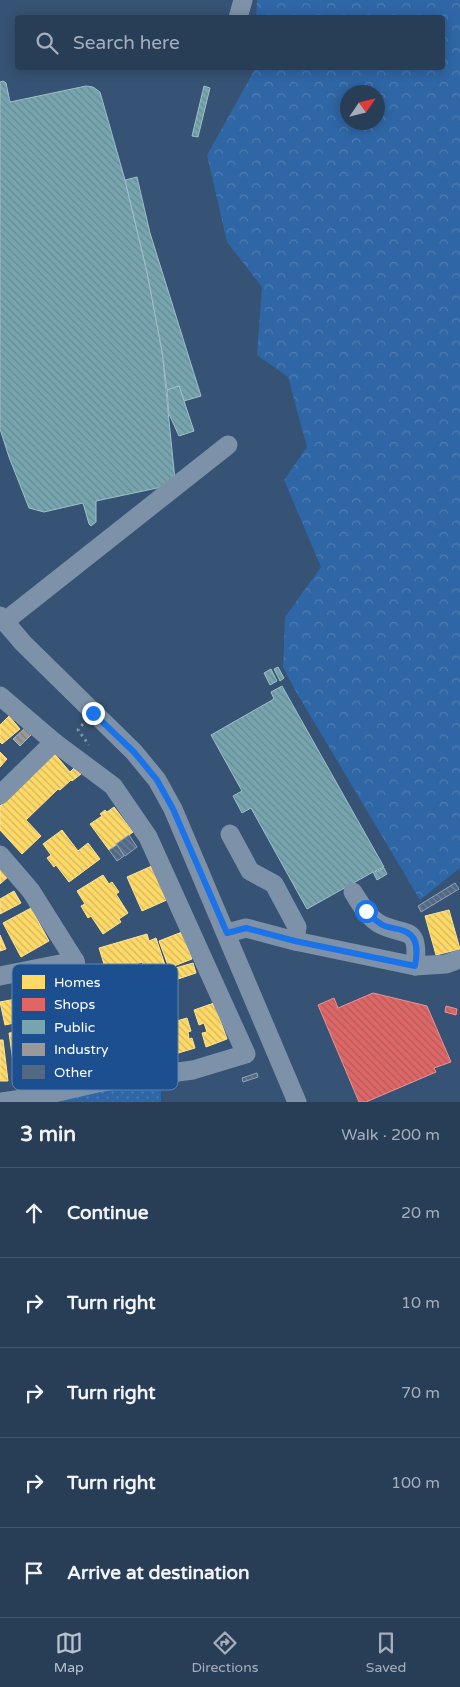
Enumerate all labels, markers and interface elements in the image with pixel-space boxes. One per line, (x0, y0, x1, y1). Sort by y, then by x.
search box (15, 15, 445, 70)
icon: search (33, 29, 61, 57)
text: Search here (73, 32, 180, 54)
north arrow (340, 85, 385, 130)
route end (82, 702, 105, 725)
route start (355, 900, 378, 923)
legend (12, 964, 178, 1090)
text: Homes (54, 974, 101, 991)
text: Shops (54, 996, 95, 1013)
text: Public (54, 1019, 95, 1036)
text: Industry (54, 1041, 109, 1058)
text: Other (54, 1064, 93, 1081)
text: 3 min (20, 1122, 76, 1147)
text: Walk · 200 m (341, 1125, 440, 1145)
icon: ahead (20, 1199, 48, 1227)
text: Continue (67, 1202, 149, 1224)
text: 20 m (401, 1203, 440, 1223)
icon: right (20, 1289, 48, 1317)
text: Turn right (67, 1292, 155, 1314)
text: 10 m (401, 1293, 440, 1313)
icon: right (20, 1379, 48, 1407)
text: Turn right (67, 1382, 155, 1404)
text: 70 m (401, 1383, 440, 1403)
icon: right (20, 1469, 48, 1497)
text: Turn right (67, 1472, 155, 1494)
text: 100 m (391, 1473, 440, 1493)
icon: arrive (20, 1559, 48, 1587)
text: Arrive at destination (67, 1562, 250, 1584)
tab: Map (54, 1629, 84, 1676)
tab: Directions (191, 1629, 258, 1676)
tab: Saved (366, 1629, 406, 1676)

